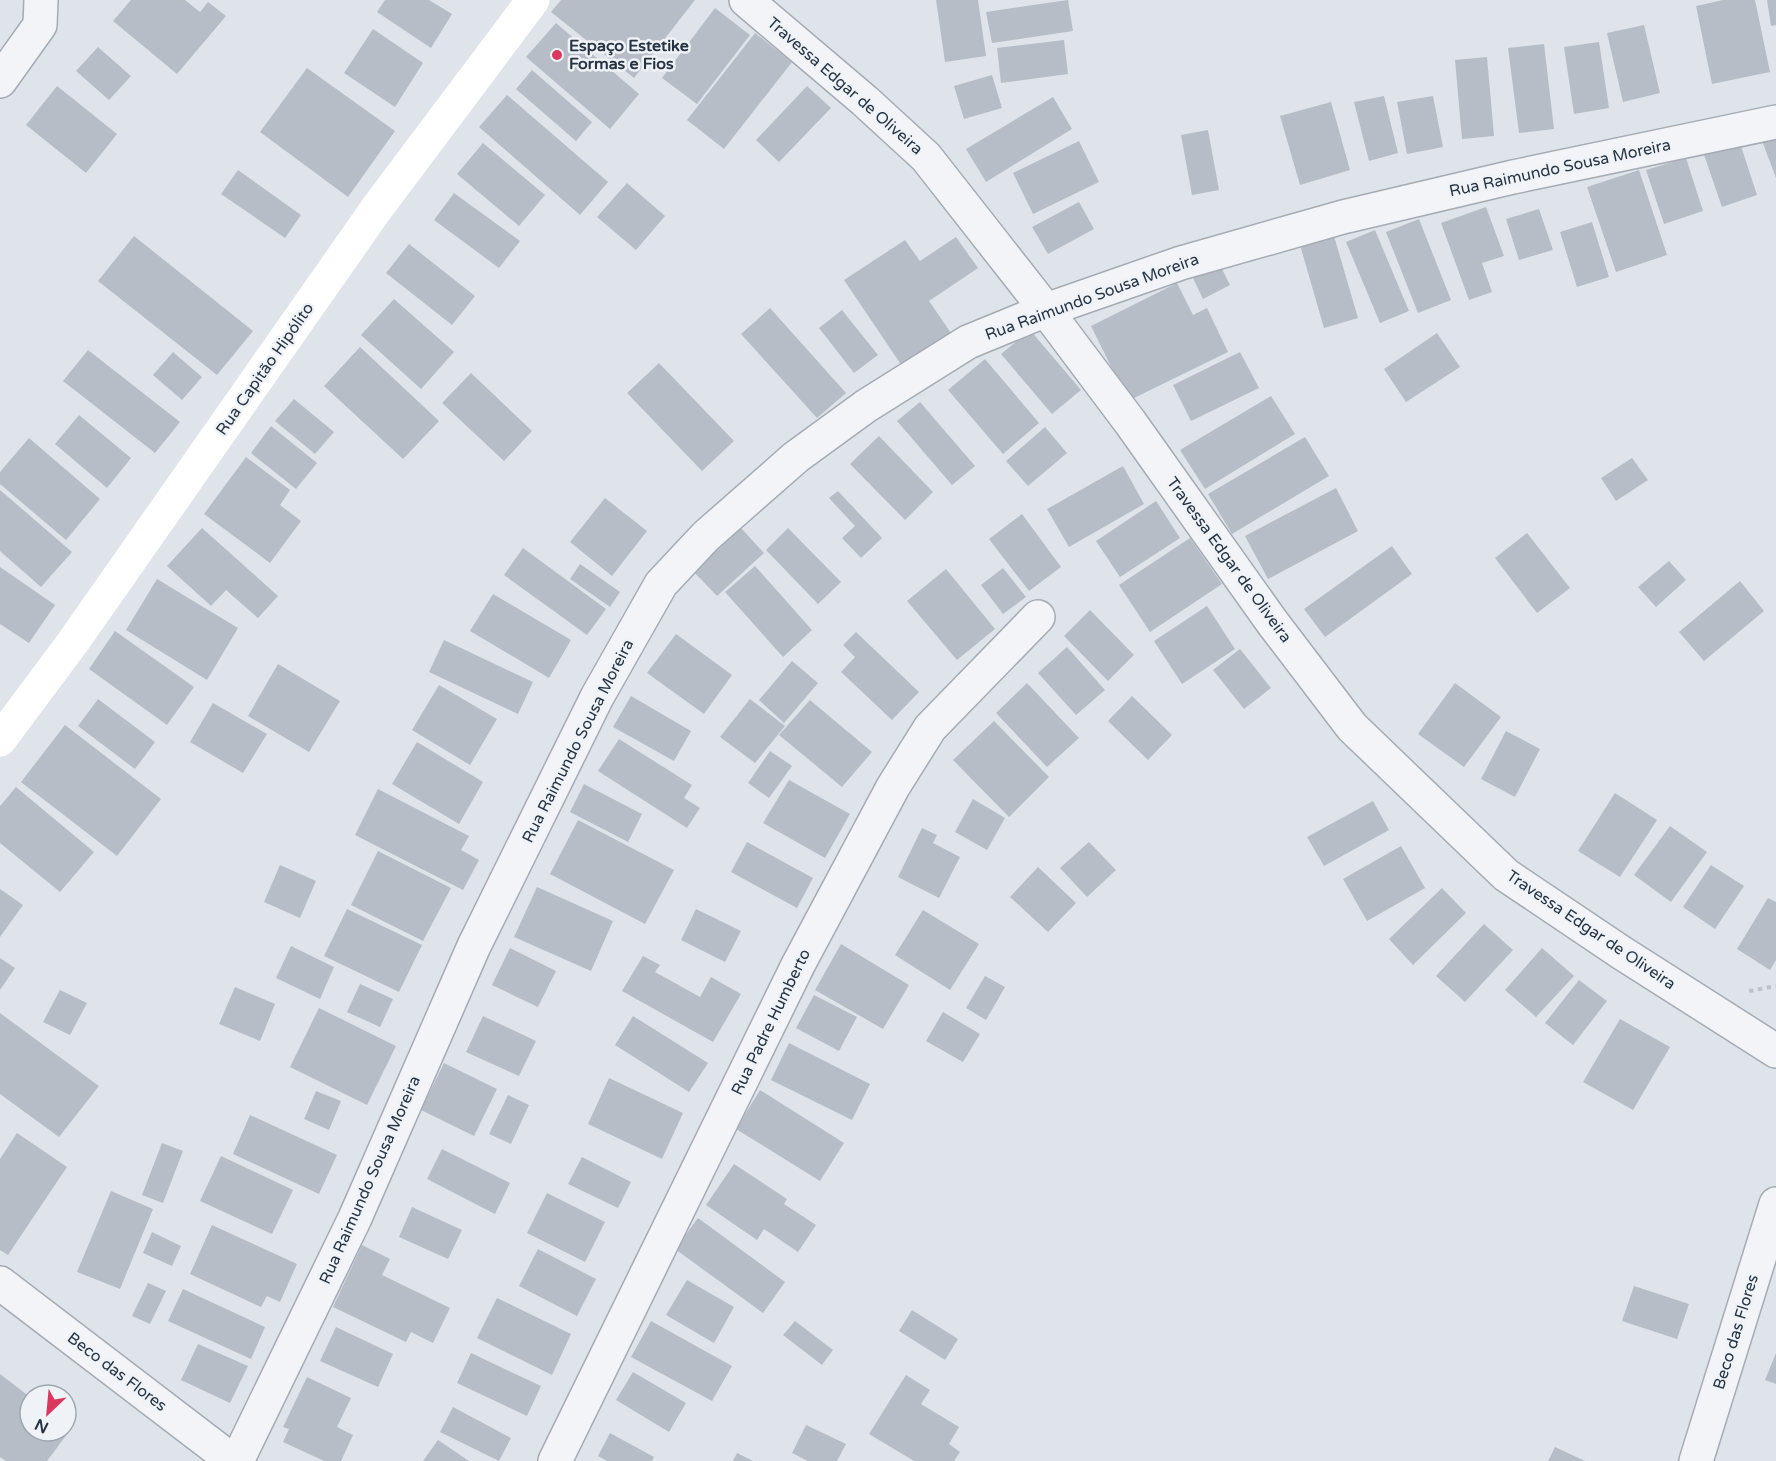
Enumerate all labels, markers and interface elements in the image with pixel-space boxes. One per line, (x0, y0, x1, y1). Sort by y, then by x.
street label: Travessa Edgar de Oliveira (763, 13, 927, 159)
place label: Espaço Estetike Formas e Fios (569, 36, 689, 74)
marker: Espaço Estetike Formas e Fios (550, 48, 564, 62)
street label: Rua Raimundo Sousa Moreira (1447, 135, 1673, 201)
street label: Rua Raimundo Sousa Moreira (982, 249, 1202, 345)
street label: Rua Capitão Hipólito (212, 299, 318, 439)
street label: Travessa Edgar de Oliveira (1162, 473, 1296, 647)
street label: Rua Raimundo Sousa Moreira (518, 636, 638, 846)
street label: Travessa Edgar de Oliveira (1503, 866, 1679, 994)
street label: Rua Padre Humberto (727, 946, 815, 1098)
street label: Rua Raimundo Sousa Moreira (315, 1073, 425, 1287)
street label: Beco das Flores (1709, 1272, 1763, 1392)
street label: Beco das Flores (63, 1328, 171, 1416)
north arrow (18, 1383, 78, 1443)
text: N (32, 1414, 52, 1437)

